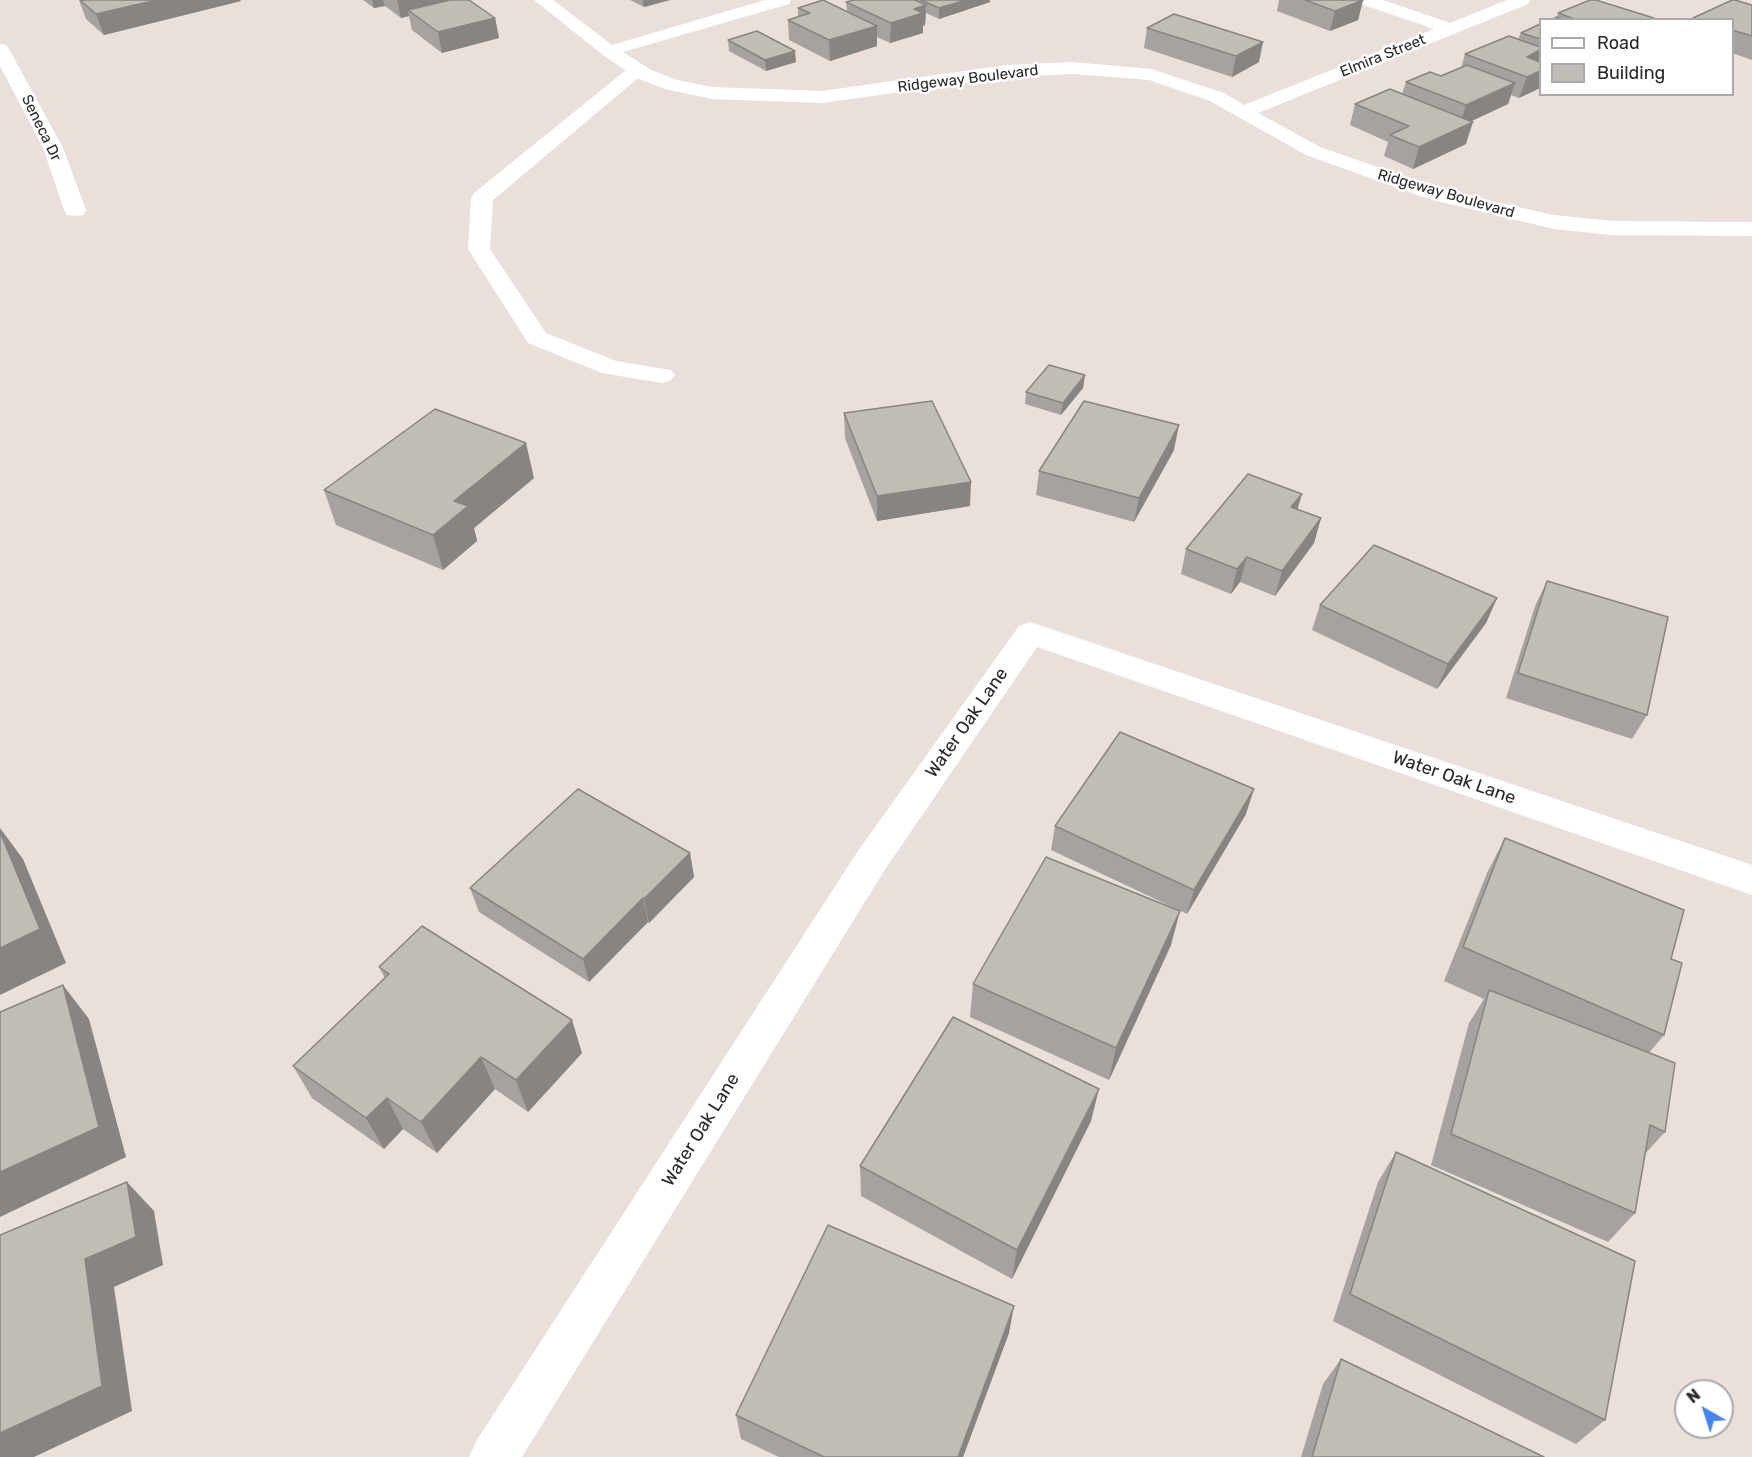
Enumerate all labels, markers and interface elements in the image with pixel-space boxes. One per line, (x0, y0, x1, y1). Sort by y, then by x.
legend (1539, 18, 1734, 96)
street label: Elmira Street (1338, 31, 1428, 81)
text: Road (1597, 32, 1640, 54)
street label: Ridgeway Boulevard (897, 61, 1039, 97)
text: Building (1597, 62, 1665, 84)
street label: Seneca Dr (17, 92, 65, 164)
street label: Ridgeway Boulevard (1375, 166, 1517, 222)
street label: Water Oak Lane (921, 664, 1013, 782)
street label: Water Oak Lane (1389, 747, 1519, 809)
street label: Water Oak Lane (658, 1070, 744, 1190)
north arrow (1674, 1379, 1734, 1439)
text: N (1683, 1385, 1704, 1407)

